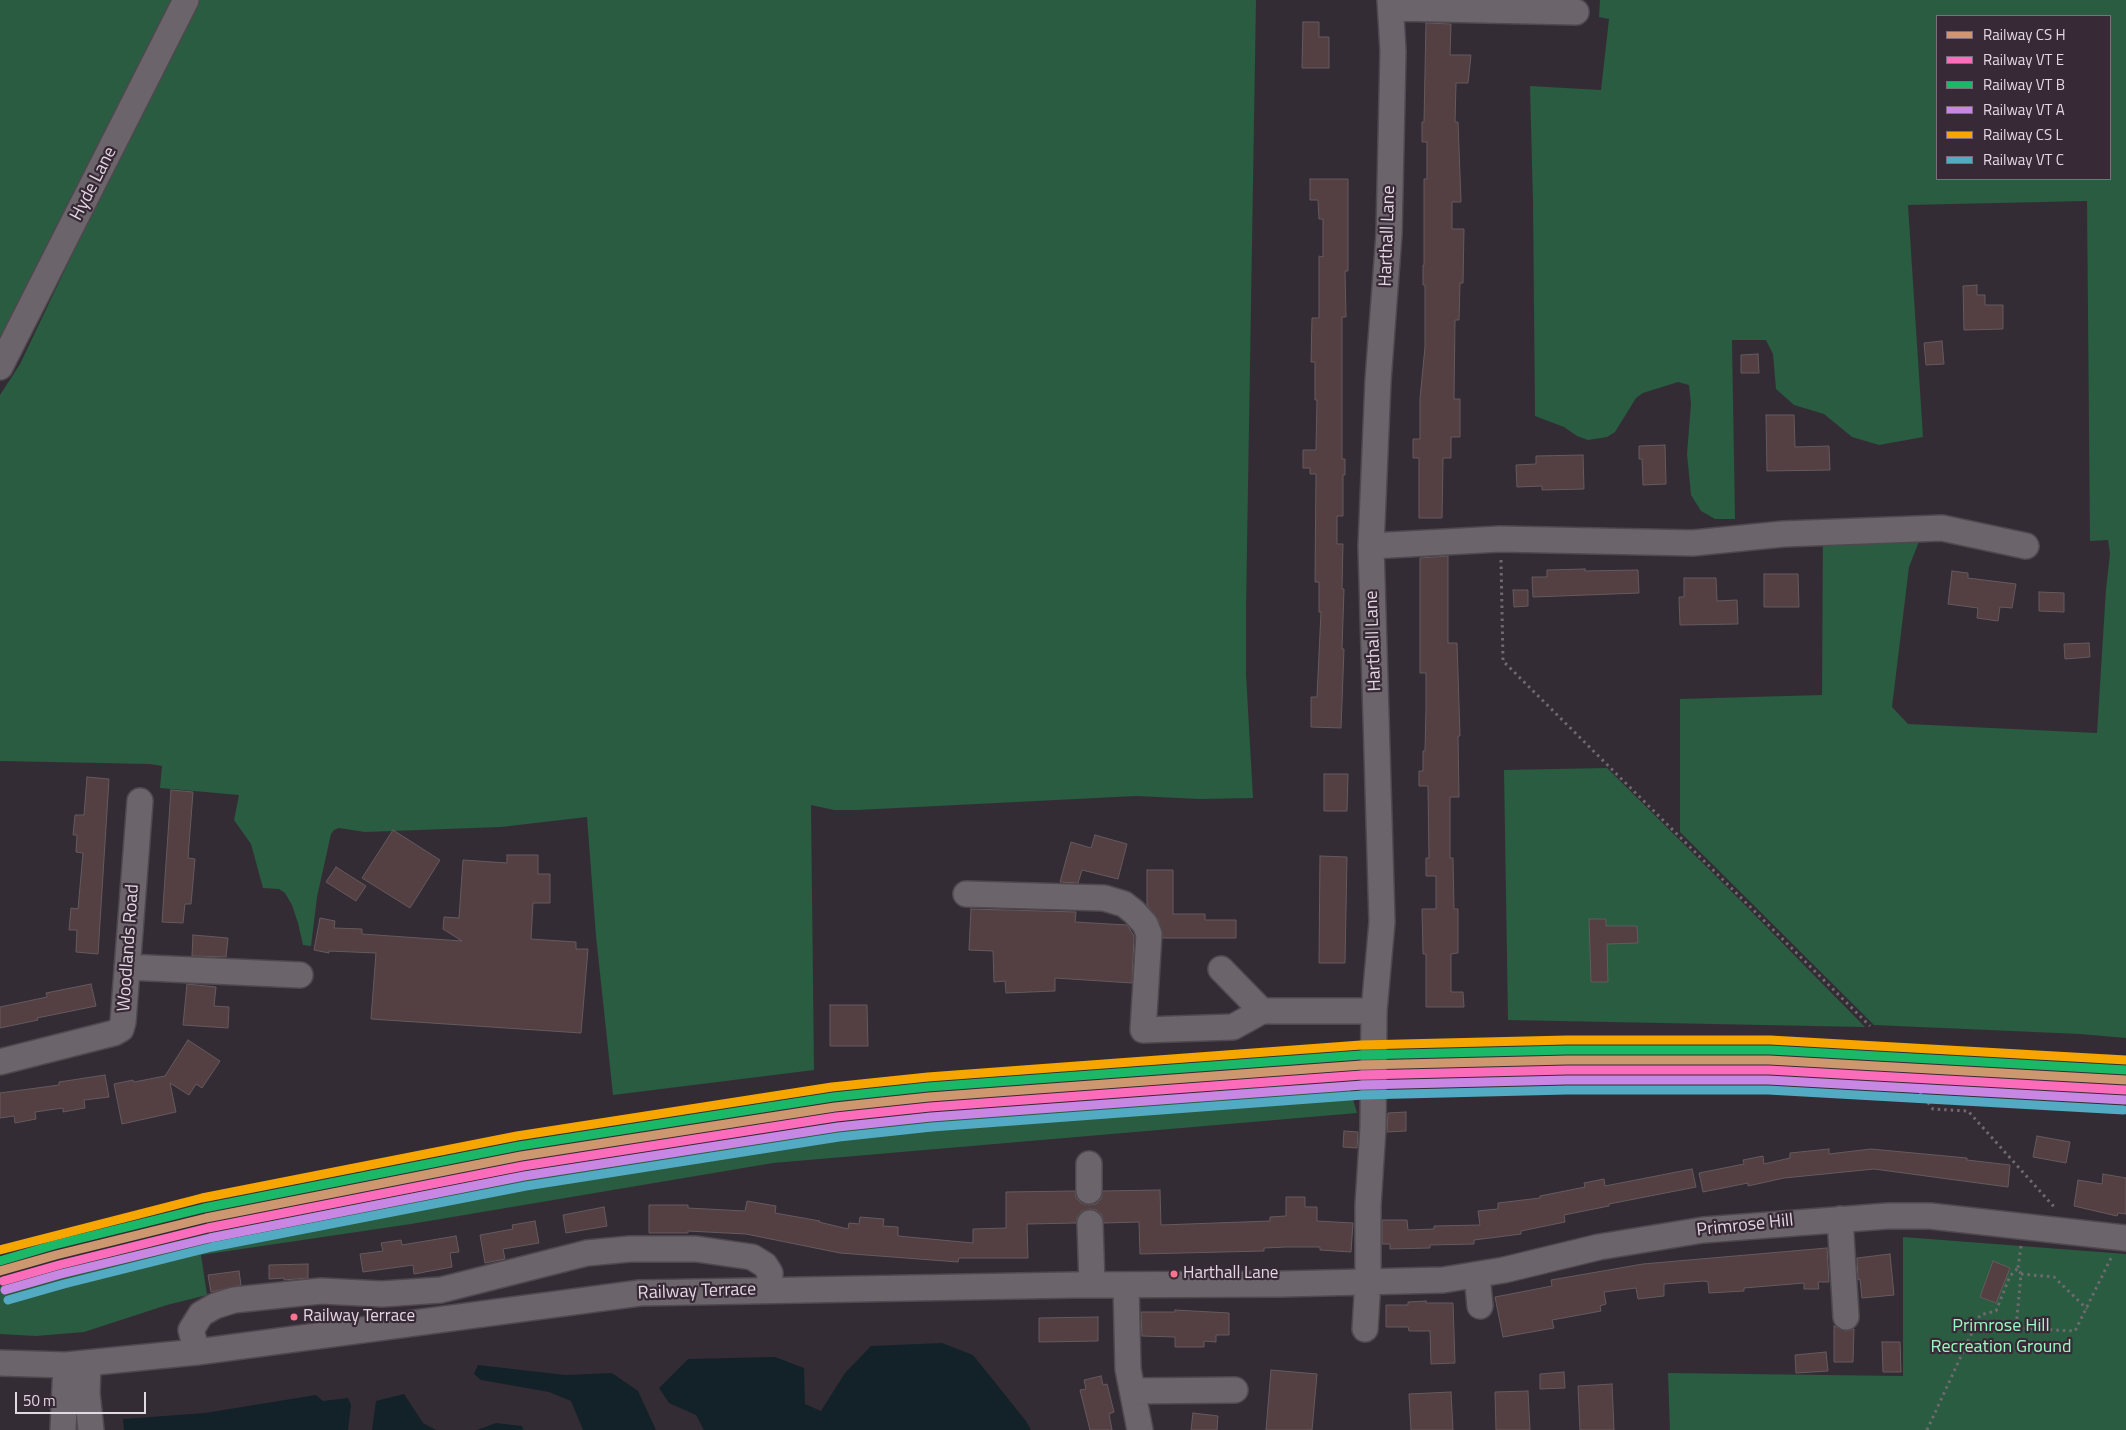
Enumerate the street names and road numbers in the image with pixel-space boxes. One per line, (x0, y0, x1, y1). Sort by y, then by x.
street label: Hyde Lane (66, 144, 122, 224)
street label: Harthall Lane (1375, 185, 1401, 287)
street label: Harthall Lane (1361, 590, 1387, 692)
street label: Woodlands Road (114, 884, 144, 1012)
street label: Primrose Hill (1696, 1210, 1794, 1242)
street label: Railway Terrace (637, 1279, 757, 1305)

